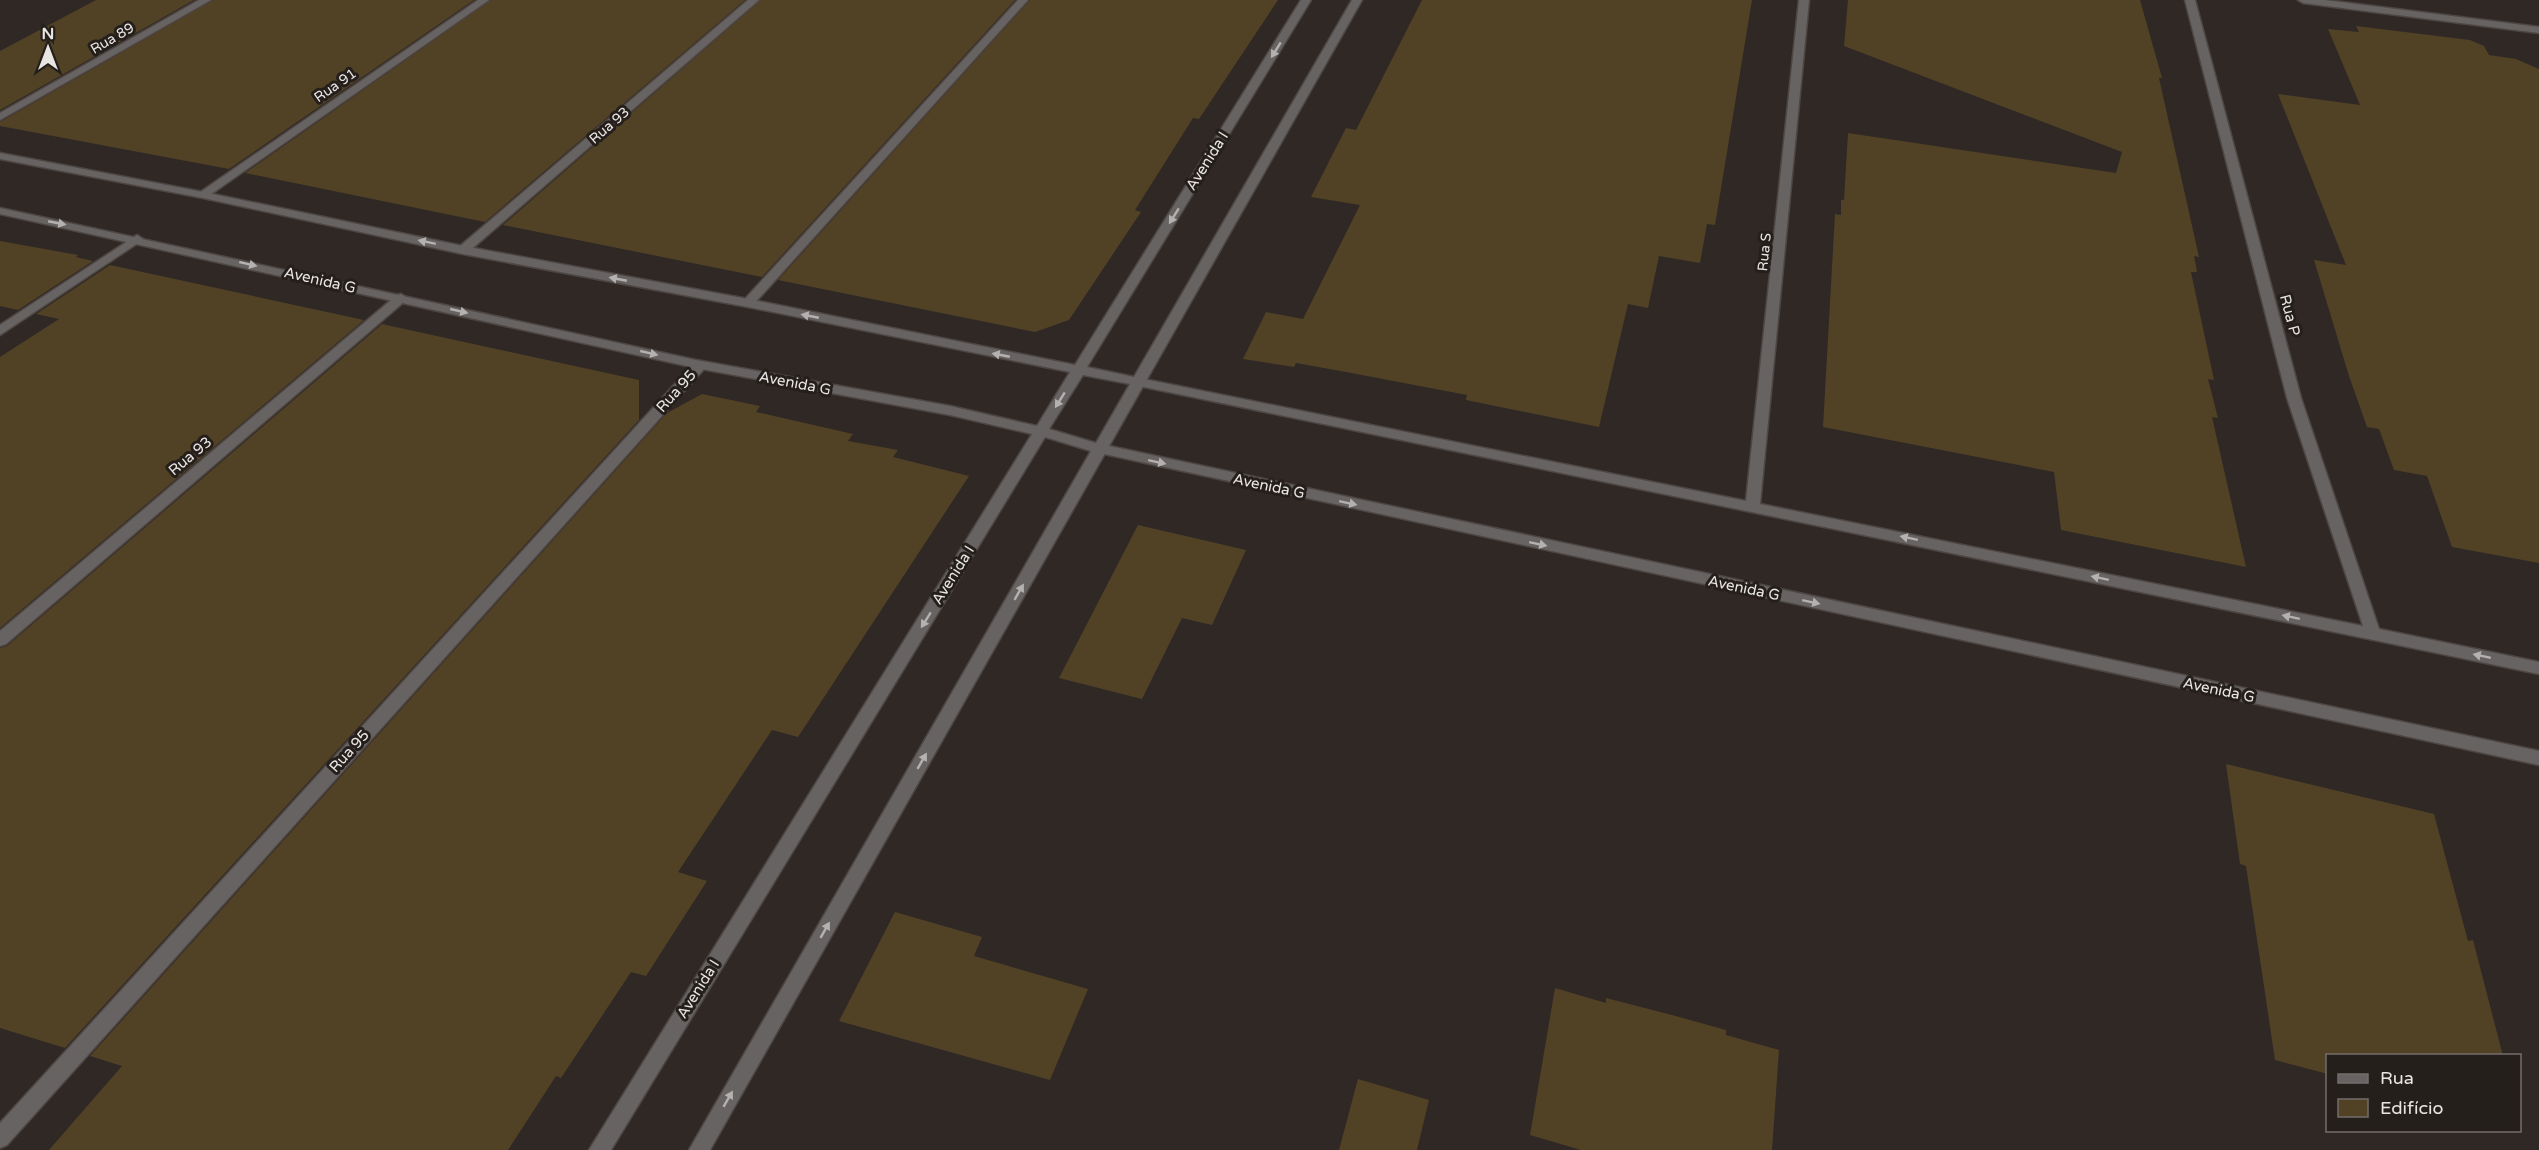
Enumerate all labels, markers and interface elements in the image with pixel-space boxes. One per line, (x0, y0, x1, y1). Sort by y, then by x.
north arrow (18, 18, 78, 78)
street label: Rua 89 (87, 19, 137, 58)
text: N (42, 24, 54, 44)
one-way arrow (1270, 42, 1281, 58)
street label: Rua 91 (311, 65, 360, 106)
street label: Rua 93 (586, 103, 633, 147)
street label: Avenida I (1182, 128, 1232, 194)
one-way arrow (1168, 208, 1179, 224)
one-way arrow (48, 219, 67, 228)
street label: Rua S (1754, 232, 1775, 272)
one-way arrow (417, 237, 436, 246)
one-way arrow (239, 259, 257, 269)
street label: Avenida G (282, 263, 358, 297)
one-way arrow (609, 274, 628, 283)
street label: Rua P (2276, 292, 2304, 338)
one-way arrow (450, 306, 468, 316)
one-way arrow (800, 311, 819, 320)
one-way arrow (640, 349, 658, 359)
one-way arrow (992, 349, 1010, 359)
street label: Rua 95 (652, 366, 700, 416)
street label: Avenida G (757, 367, 833, 399)
one-way arrow (1055, 392, 1066, 408)
street label: Rua 93 (165, 433, 215, 479)
one-way arrow (1148, 458, 1167, 467)
street label: Avenida G (1231, 470, 1307, 502)
one-way arrow (1339, 498, 1357, 508)
one-way arrow (1899, 533, 1918, 542)
one-way arrow (1529, 539, 1548, 549)
street label: Avenida I (928, 542, 978, 608)
street label: Avenida G (1706, 572, 1782, 604)
one-way arrow (2090, 573, 2109, 582)
one-way arrow (1013, 583, 1023, 600)
one-way arrow (1802, 598, 1821, 607)
one-way arrow (920, 612, 931, 628)
one-way arrow (2281, 612, 2300, 621)
one-way arrow (2472, 651, 2491, 661)
street label: Avenida G (2181, 674, 2257, 706)
street label: Rua 95 (325, 726, 373, 776)
one-way arrow (916, 753, 927, 769)
one-way arrow (820, 921, 830, 938)
street label: Avenida I (673, 956, 723, 1022)
legend (2326, 1054, 2521, 1132)
text: Rua (2380, 1067, 2414, 1089)
one-way arrow (723, 1090, 733, 1107)
text: Edifício (2380, 1097, 2444, 1119)

